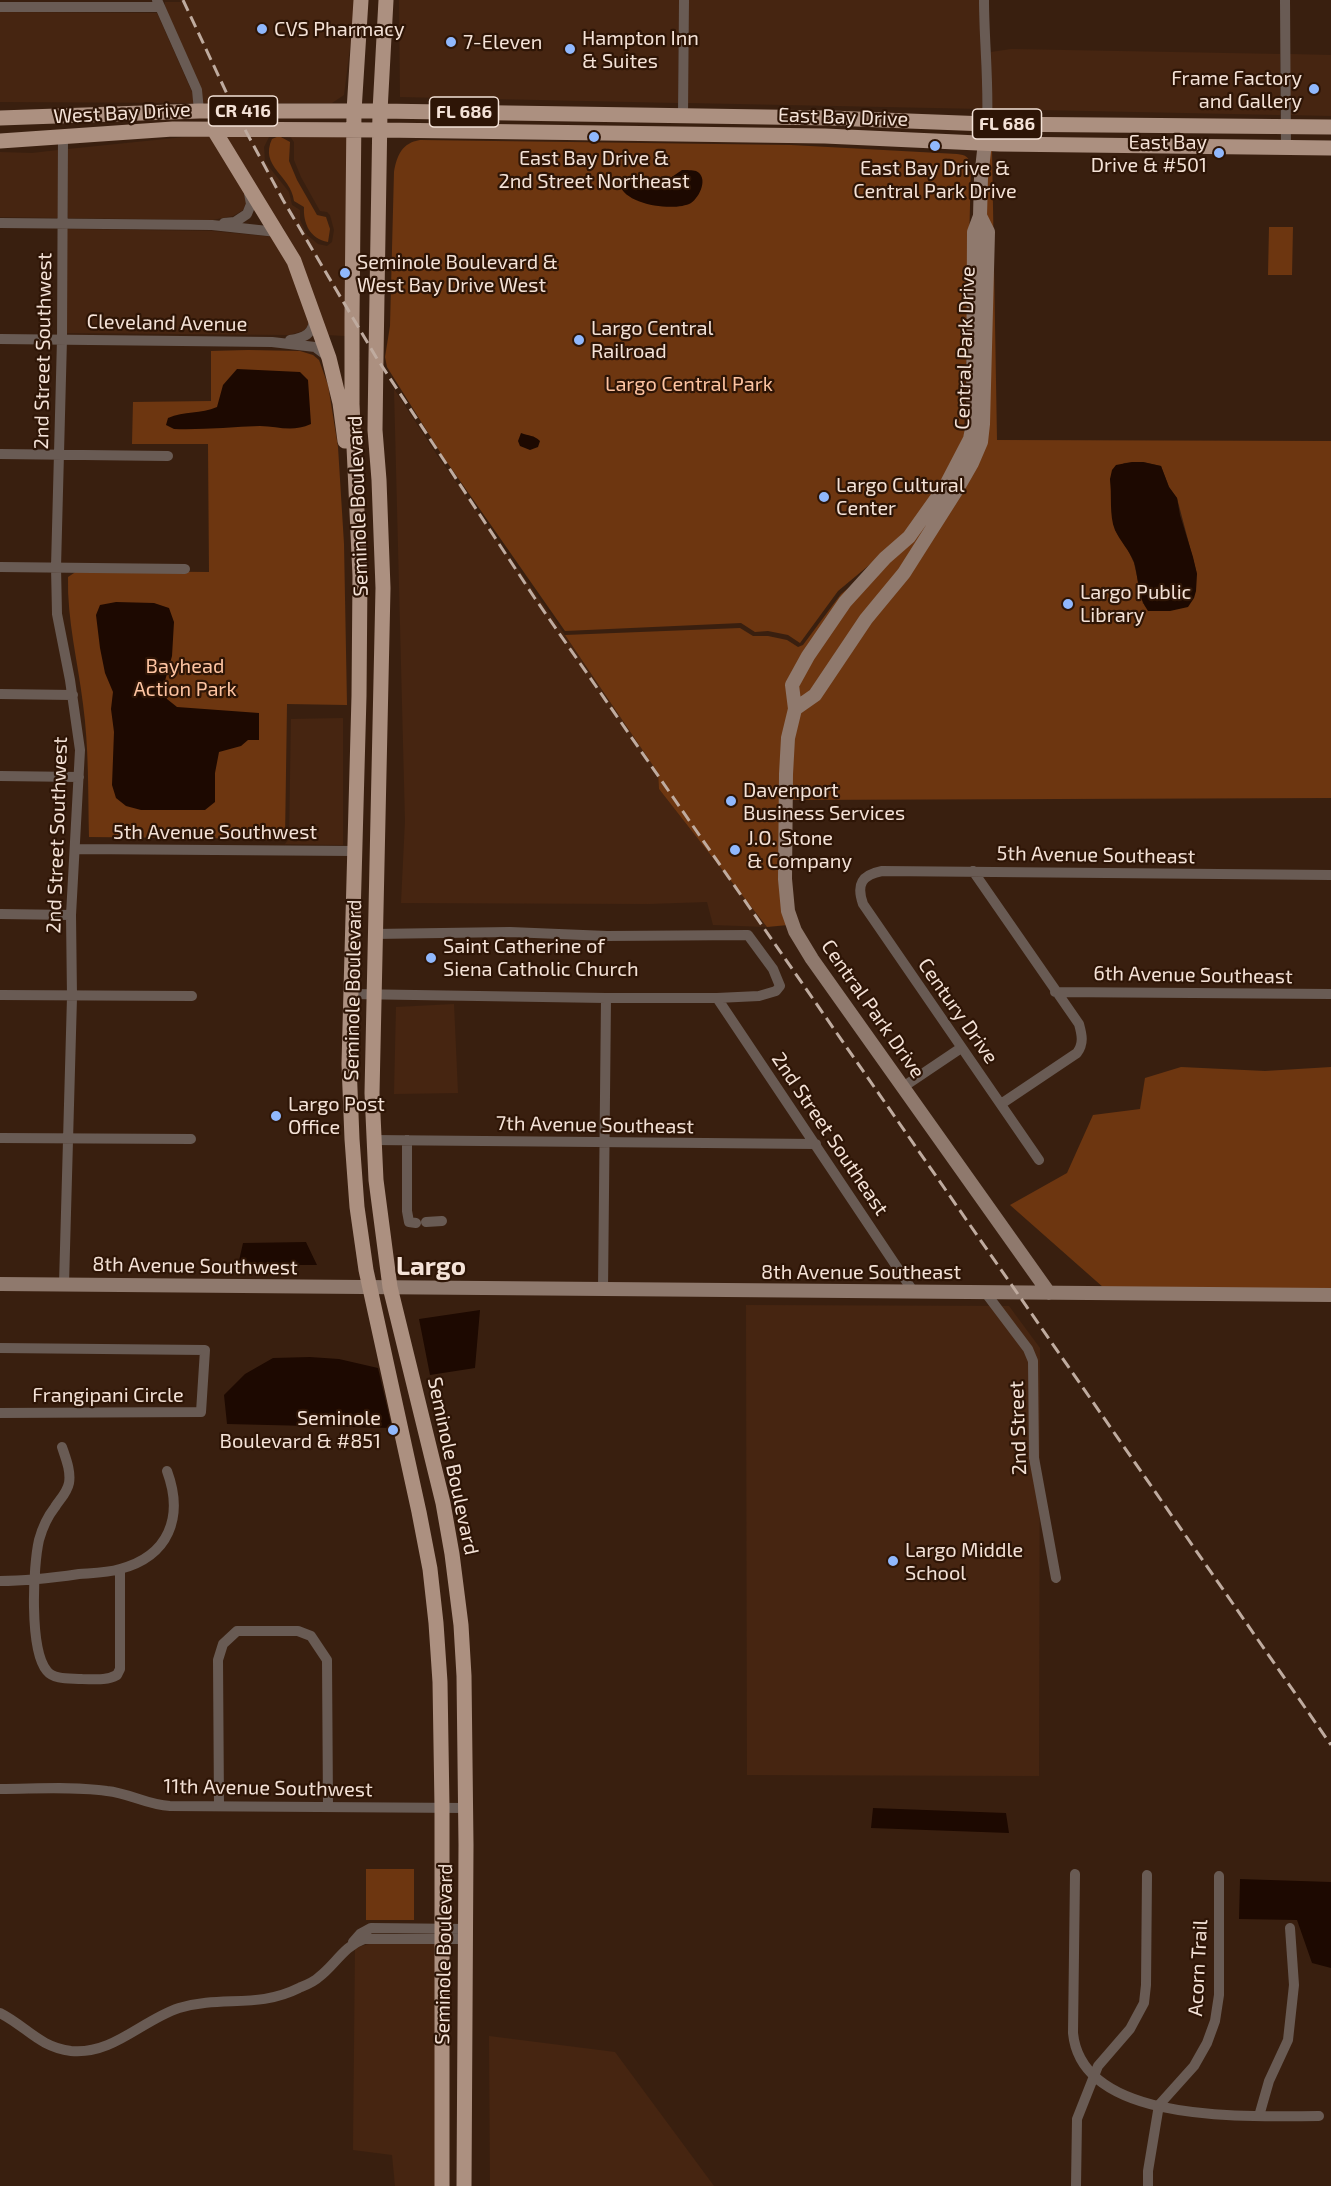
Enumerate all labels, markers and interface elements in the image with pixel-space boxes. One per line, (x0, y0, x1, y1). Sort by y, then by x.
place label: CVS Pharmacy (274, 17, 405, 41)
marker: CVS Pharmacy (255, 22, 269, 36)
place label: Hampton Inn & Suites (582, 26, 699, 73)
place label: 7-Eleven (463, 30, 542, 54)
marker: 7-Eleven (444, 35, 458, 49)
marker: Hampton Inn & Suites (563, 42, 577, 56)
place label: Frame Factory and Gallery (1171, 66, 1302, 113)
marker: Frame Factory and Gallery (1307, 82, 1321, 96)
road number: CR 416 (208, 96, 278, 126)
street label: West Bay Drive (53, 97, 191, 129)
road number: FL 686 (430, 97, 498, 127)
street label: East Bay Drive (777, 103, 909, 131)
road number: FL 686 (972, 109, 1042, 139)
marker: East Bay Drive & 2nd Street Northeast (587, 130, 601, 144)
place label: East Bay Drive & #501 (1091, 130, 1207, 177)
marker: East Bay Drive & Central Park Drive (928, 139, 942, 153)
place label: East Bay Drive & 2nd Street Northeast (498, 146, 690, 193)
marker: East Bay Drive & #501 (1212, 146, 1226, 160)
place label: East Bay Drive & Central Park Drive (853, 156, 1017, 203)
place label: Seminole Boulevard & West Bay Drive West (357, 250, 558, 297)
street label: 2nd Street Southwest (29, 252, 57, 450)
marker: Seminole Boulevard & West Bay Drive West (338, 266, 352, 280)
street label: Central Park Drive (950, 266, 980, 430)
street label: Cleveland Avenue (86, 310, 248, 336)
place label: Largo Central Railroad (591, 316, 713, 363)
marker: Largo Central Railroad (572, 333, 586, 347)
park label: Largo Central Park (605, 372, 773, 396)
street label: Seminole Boulevard (343, 415, 373, 597)
place label: Largo Cultural Center (836, 473, 965, 520)
marker: Largo Cultural Center (817, 490, 831, 504)
place label: Largo Public Library (1080, 580, 1191, 627)
marker: Largo Public Library (1061, 597, 1075, 611)
park label: Bayhead Action Park (133, 654, 237, 701)
street label: 2nd Street Southwest (42, 736, 72, 934)
place label: Davenport Business Services (743, 778, 905, 825)
marker: Davenport Business Services (724, 794, 738, 808)
street label: 5th Avenue Southwest (113, 820, 317, 844)
place label: J.O. Stone & Company (747, 826, 852, 873)
street label: 5th Avenue Southeast (996, 841, 1196, 869)
marker: J.O. Stone & Company (728, 843, 742, 857)
street label: Seminole Boulevard (339, 899, 367, 1081)
place label: Saint Catherine of Siena Catholic Church (443, 934, 639, 981)
street label: Central Park Drive (816, 935, 930, 1083)
marker: Saint Catherine of Siena Catholic Church (424, 951, 438, 965)
street label: Century Drive (913, 954, 1003, 1068)
street label: 6th Avenue Southeast (1093, 961, 1293, 989)
street label: 2nd Street Southeast (766, 1048, 894, 1220)
place label: Largo Post Office (288, 1092, 385, 1139)
marker: Largo Post Office (269, 1109, 283, 1123)
street label: 7th Avenue Southeast (496, 1111, 694, 1139)
district label: Largo (396, 1250, 466, 1282)
street label: 8th Avenue Southwest (92, 1252, 298, 1280)
street label: 8th Avenue Southeast (761, 1260, 961, 1284)
street label: Seminole Boulevard (422, 1375, 484, 1557)
street label: 2nd Street (1004, 1380, 1032, 1476)
street label: Frangipani Circle (32, 1383, 184, 1407)
place label: Seminole Boulevard & #851 (220, 1406, 381, 1453)
marker: Seminole Boulevard & #851 (386, 1423, 400, 1437)
place label: Largo Middle School (905, 1538, 1023, 1585)
marker: Largo Middle School (886, 1554, 900, 1568)
street label: 11th Avenue Southwest (163, 1774, 373, 1802)
street label: Seminole Boulevard (430, 1863, 458, 2045)
street label: Acorn Trail (1183, 1919, 1213, 2017)

